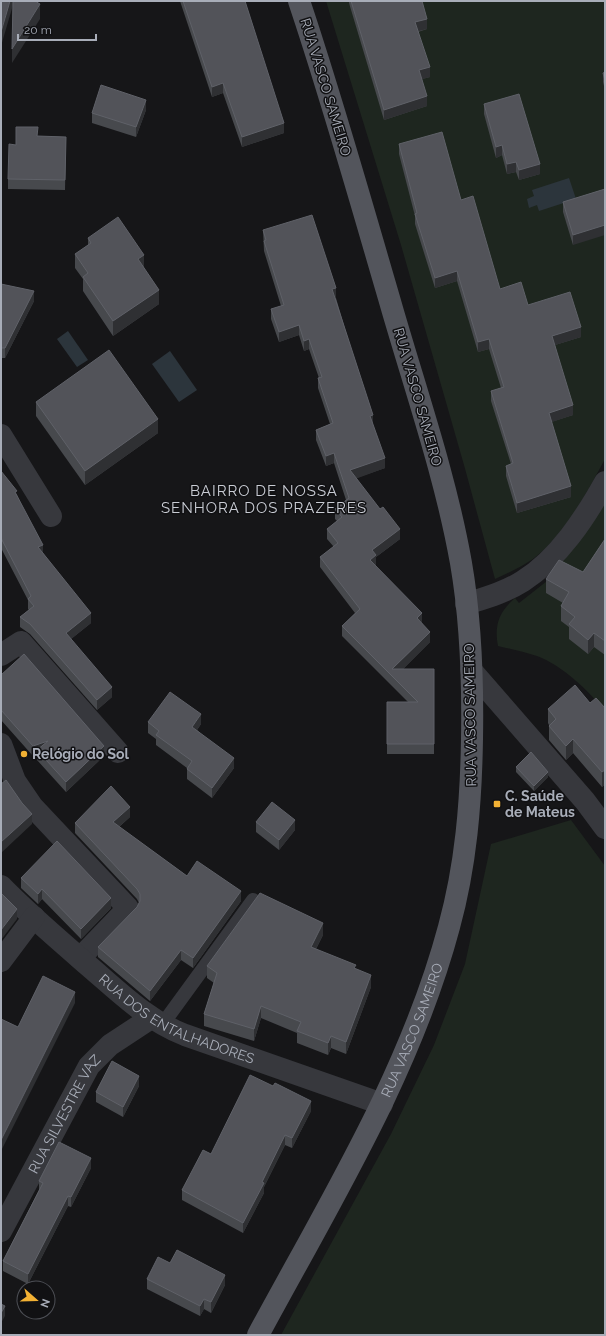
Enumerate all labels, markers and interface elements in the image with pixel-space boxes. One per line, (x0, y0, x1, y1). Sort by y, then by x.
scale bar (18, 16, 96, 42)
street label: RUA VASCO SAMEIRO (297, 16, 355, 158)
text: 20 m (24, 23, 52, 37)
street label: RUA VASCO SAMEIRO (391, 326, 445, 468)
district label: BAIRRO DE NOSSA SENHORA DOS PRAZERES (161, 482, 367, 517)
street label: RUA VASCO SAMEIRO (461, 643, 479, 787)
place label: Relógio do Sol (32, 746, 130, 762)
marker: Relógio do Sol (19, 749, 29, 759)
place label: C. Saúde de Mateus (505, 788, 575, 820)
marker: C. Saúde de Mateus (492, 799, 502, 809)
street label: RUA VASCO SAMEIRO (378, 961, 446, 1100)
street label: RUA DOS ENTALHADORES (96, 971, 257, 1067)
street label: RUA SILVESTRE VAZ (25, 1051, 104, 1176)
north arrow (16, 1280, 56, 1320)
text: N (37, 1297, 52, 1309)

